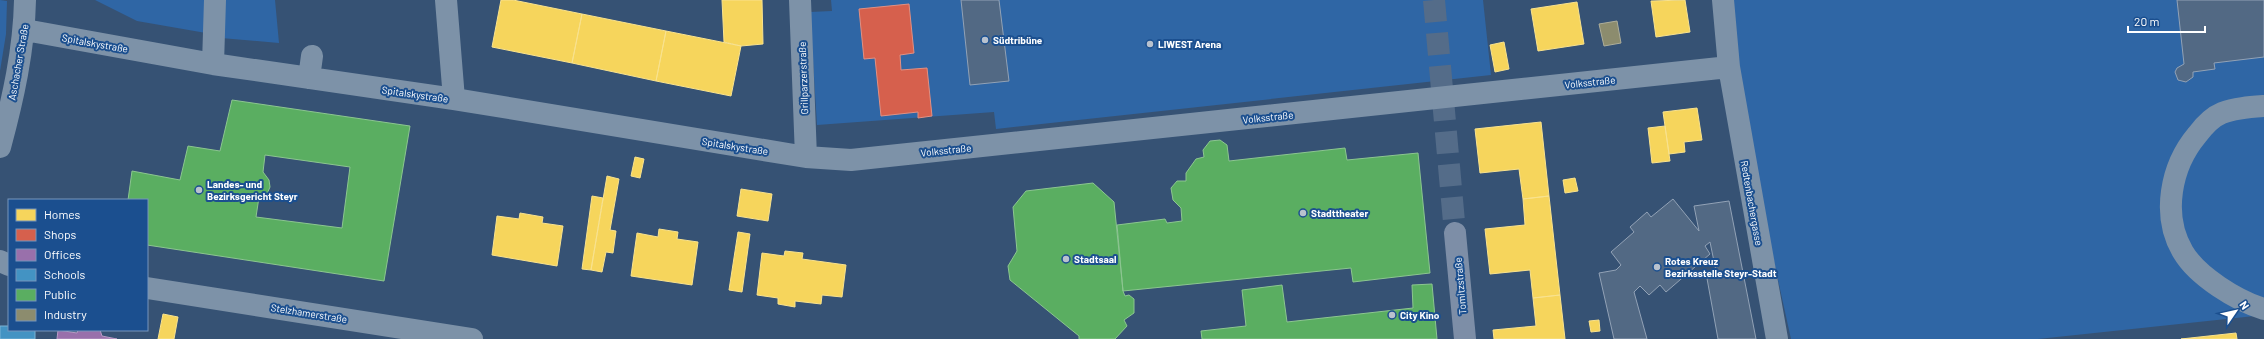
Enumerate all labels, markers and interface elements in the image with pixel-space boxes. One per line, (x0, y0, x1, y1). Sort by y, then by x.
scale bar (2128, 8, 2205, 34)
text: 20 m (2134, 14, 2160, 28)
street label: Aschacher Straße (5, 23, 31, 101)
street label: Spitalskystraße (61, 31, 129, 55)
place label: Südtribüne (993, 34, 1043, 46)
marker: Südtribüne (980, 35, 990, 45)
place label: LIWEST Arena (1158, 38, 1221, 50)
marker: LIWEST Arena (1145, 39, 1155, 49)
street label: Grillparzerstraße (796, 41, 810, 115)
street label: Volksstraße (1564, 73, 1616, 91)
street label: Spitalskystraße (381, 83, 449, 105)
street label: Volksstraße (1242, 108, 1294, 126)
street label: Spitalskystraße (701, 135, 769, 157)
street label: Volksstraße (920, 141, 972, 159)
street label: Redtenbachergasse (1739, 159, 1765, 247)
place label: Landes- und Bezirksgericht Steyr (207, 178, 298, 202)
marker: Landes- und Bezirksgericht Steyr (194, 185, 204, 195)
legend (8, 199, 148, 331)
text: Homes (44, 207, 81, 221)
place label: Stadttheater (1311, 207, 1369, 219)
marker: Stadttheater (1298, 208, 1308, 218)
text: Shops (44, 227, 77, 241)
text: Offices (44, 247, 81, 261)
place label: Stadtsaal (1074, 253, 1117, 265)
marker: Stadtsaal (1061, 254, 1071, 264)
place label: Rotes Kreuz Bezirksstelle Steyr-Stadt (1665, 255, 1777, 279)
street label: Tomitzstraße (1452, 257, 1468, 315)
marker: Rotes Kreuz Bezirksstelle Steyr-Stadt (1652, 262, 1662, 272)
text: Schools (44, 267, 85, 281)
text: Public (44, 287, 76, 301)
north arrow (2216, 291, 2256, 331)
text: N (2237, 298, 2252, 312)
street label: Stelzhamerstraße (270, 301, 348, 325)
text: Industry (44, 307, 87, 321)
place label: City Kino (1400, 309, 1440, 321)
marker: City Kino (1387, 310, 1397, 320)

